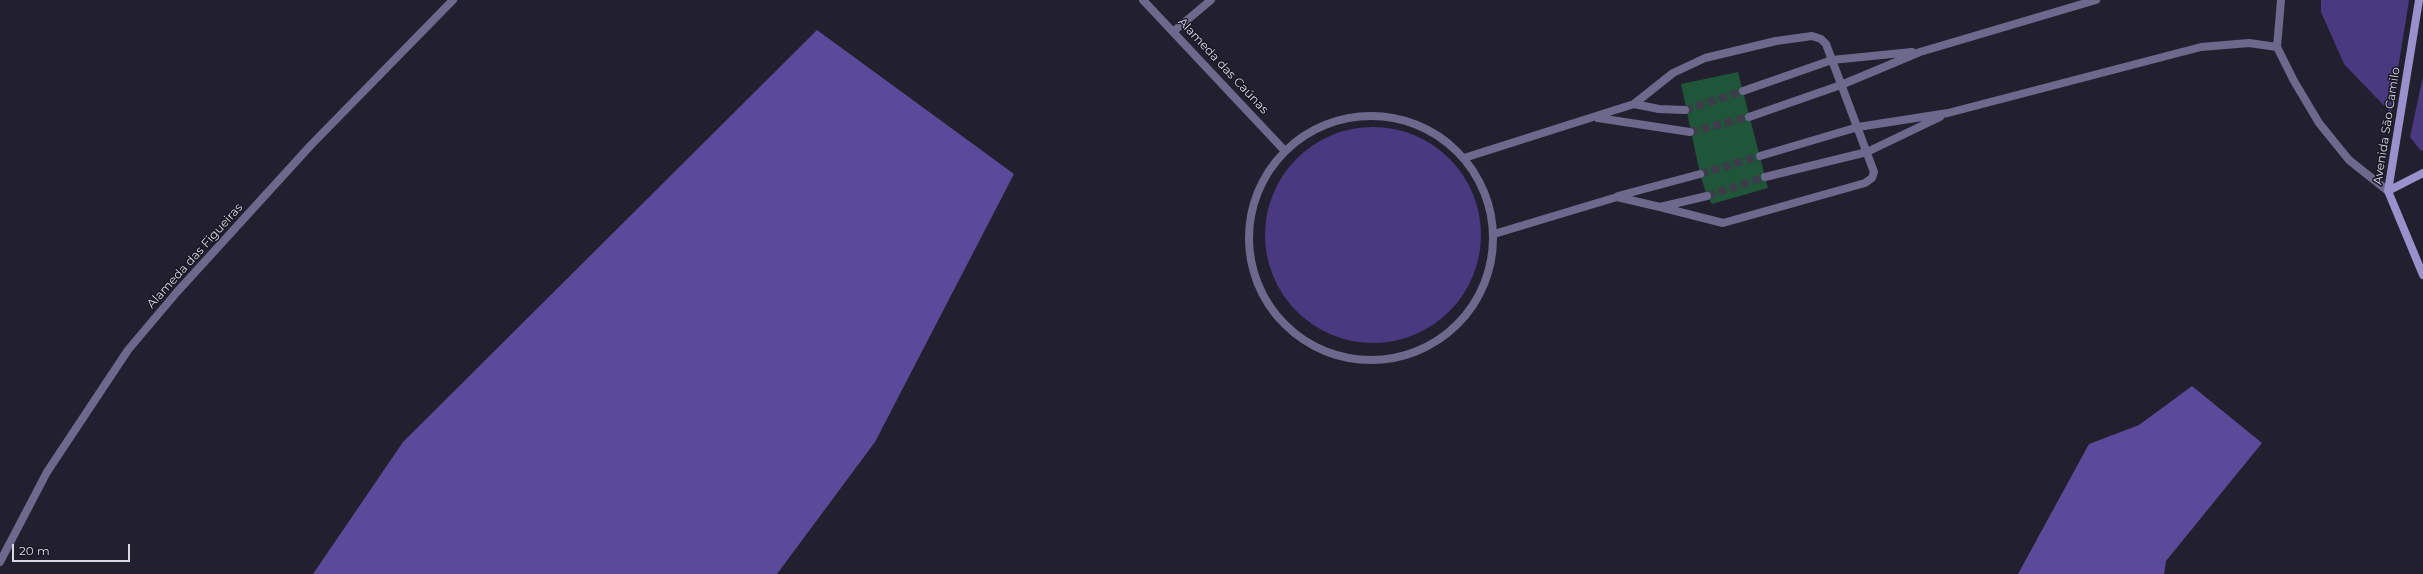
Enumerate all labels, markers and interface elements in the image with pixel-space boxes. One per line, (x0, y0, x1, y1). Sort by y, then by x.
street label: Alameda das Caúnas (1175, 15, 1271, 117)
street label: Avenida São Camilo (2371, 66, 2403, 186)
street label: Alameda das Figueiras (144, 201, 246, 311)
scale bar (14, 536, 132, 562)
text: 20 m (19, 543, 50, 558)

